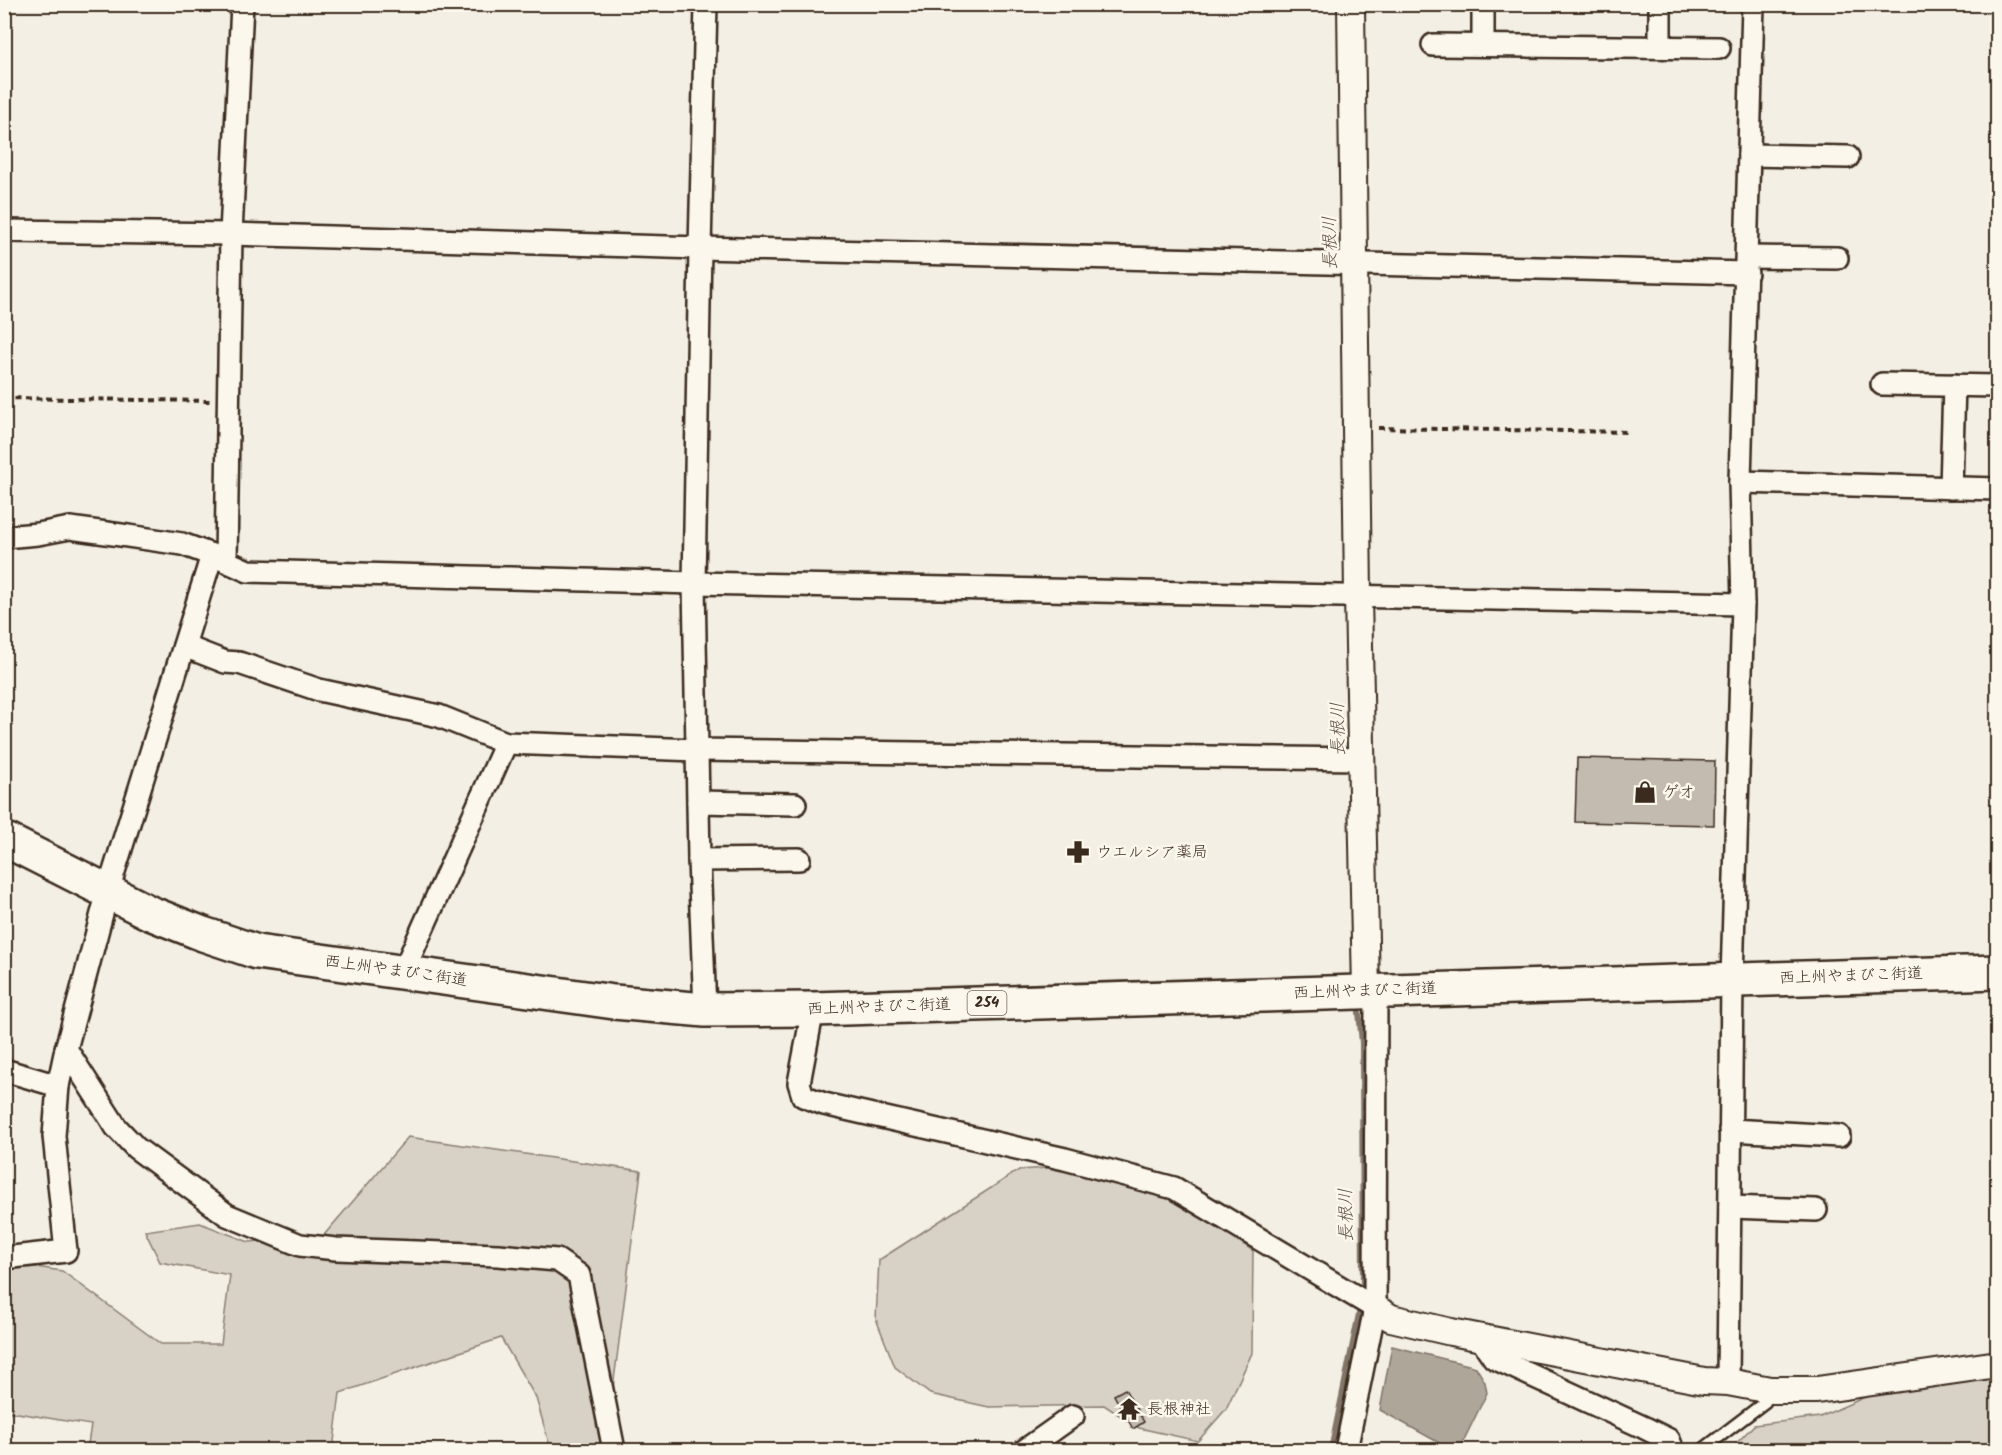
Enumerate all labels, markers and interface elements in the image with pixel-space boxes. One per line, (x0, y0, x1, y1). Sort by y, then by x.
water label: 長根川 (1316, 216, 1346, 270)
water label: 長根川 (1324, 702, 1354, 756)
shop icon: ゲオ (1632, 779, 1658, 805)
place label: ゲオ (1663, 780, 1695, 805)
pharmacy icon: ウエルシア薬局 (1065, 839, 1091, 865)
place label: ウエルシア薬局 (1096, 840, 1208, 865)
street label: 西上州やまびこ街道 (323, 949, 469, 993)
street label: 西上州やまびこ街道 (1779, 961, 1923, 991)
street label: 西上州やまびこ街道 (1293, 976, 1437, 1006)
road number: 254 (968, 991, 1006, 1015)
street label: 西上州やまびこ街道 (807, 992, 951, 1022)
water label: 長根川 (1332, 1188, 1362, 1242)
temple icon: 長根神社 (1116, 1396, 1142, 1422)
place label: 長根神社 (1147, 1397, 1211, 1422)

